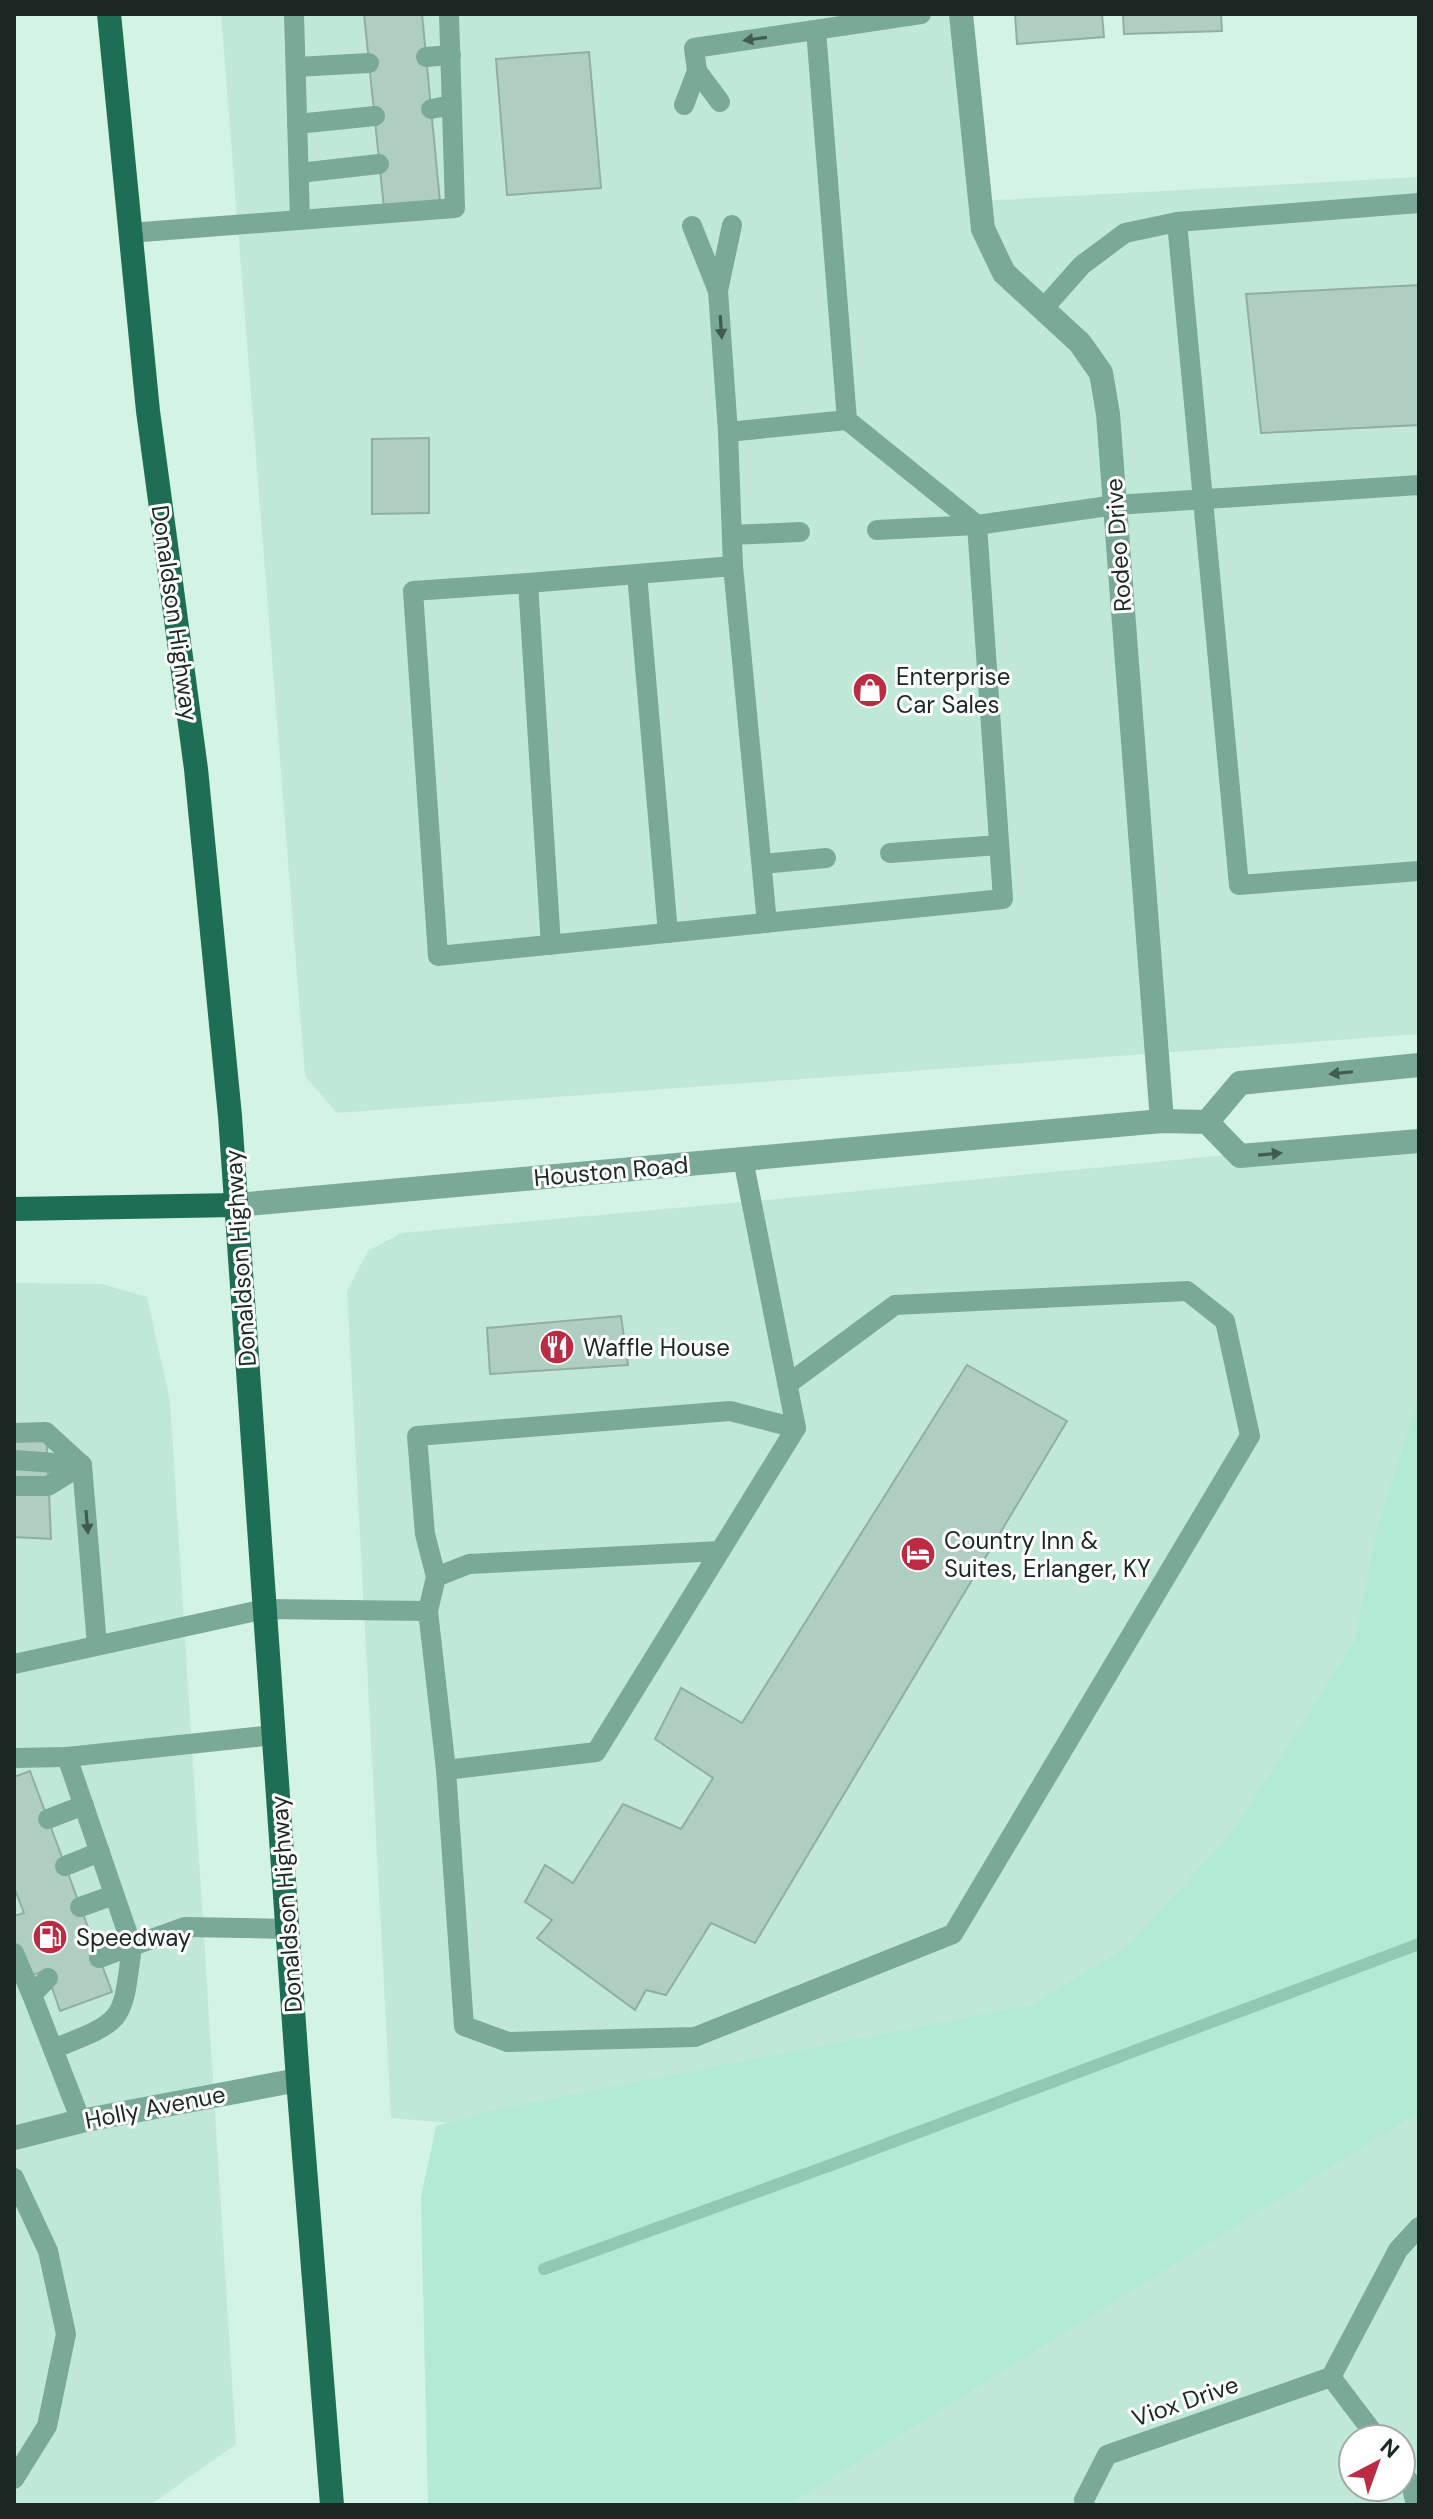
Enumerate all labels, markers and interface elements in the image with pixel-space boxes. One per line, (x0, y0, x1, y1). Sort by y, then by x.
one-way arrow (742, 33, 767, 46)
one-way arrow (715, 315, 728, 340)
street label: Rodeo Drive (1098, 477, 1138, 613)
street label: Donaldson Highway (145, 503, 205, 723)
place label: Enterprise Car Sales (896, 661, 1010, 720)
shop icon: Enterprise Car Sales (851, 671, 889, 709)
one-way arrow (1328, 1067, 1353, 1080)
one-way arrow (1258, 1147, 1283, 1160)
street label: Donaldson Highway (217, 1148, 263, 1368)
street label: Houston Road (532, 1149, 690, 1193)
restaurant icon: Waffle House (538, 1328, 576, 1366)
place label: Waffle House (583, 1332, 730, 1363)
one-way arrow (80, 1510, 93, 1535)
place label: Country Inn & Suites, Erlanger, KY (944, 1525, 1151, 1584)
hotel icon: Country Inn & Suites, Erlanger, KY (899, 1535, 937, 1573)
street label: Donaldson Highway (263, 1794, 309, 2014)
fuel station icon: Speedway (31, 1918, 69, 1956)
place label: Speedway (76, 1922, 191, 1953)
street label: Holly Avenue (82, 2078, 228, 2136)
street label: Viox Drive (1128, 2368, 1242, 2434)
north arrow (1337, 2423, 1417, 2503)
text: N (1374, 2432, 1405, 2464)

